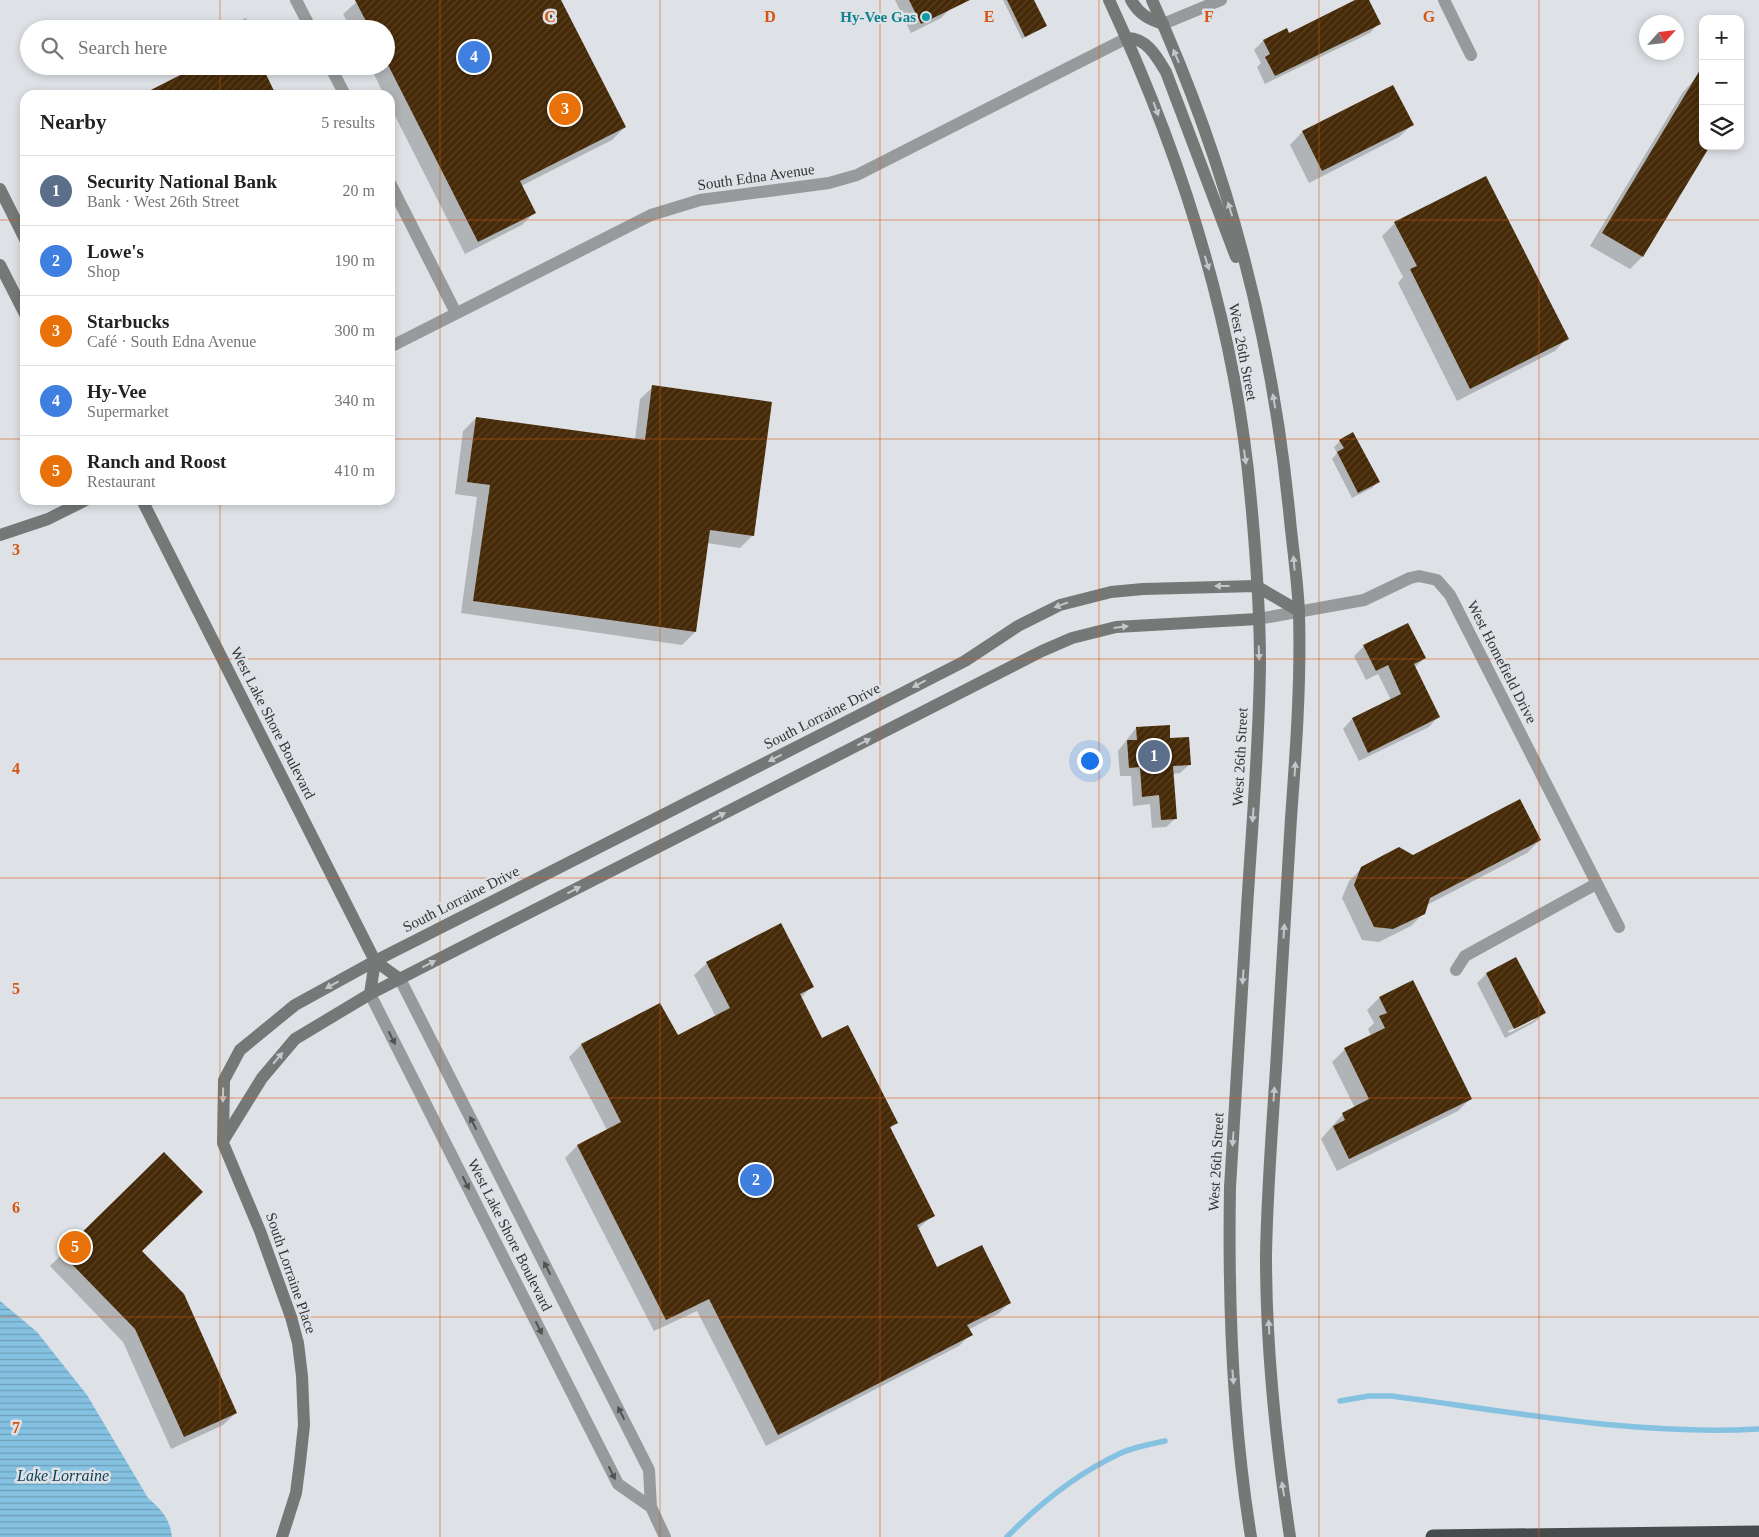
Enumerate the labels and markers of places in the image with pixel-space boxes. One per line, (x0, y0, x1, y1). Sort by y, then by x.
place label: Hy-Vee Gas (840, 9, 916, 25)
marker: Hy-Vee Gas (920, 11, 932, 23)
pin: 4 (458, 38, 490, 76)
pin: 3 (549, 90, 581, 128)
pin: 1 (1138, 737, 1170, 775)
pin: 2 (740, 1161, 772, 1199)
pin: 5 (59, 1228, 91, 1266)

